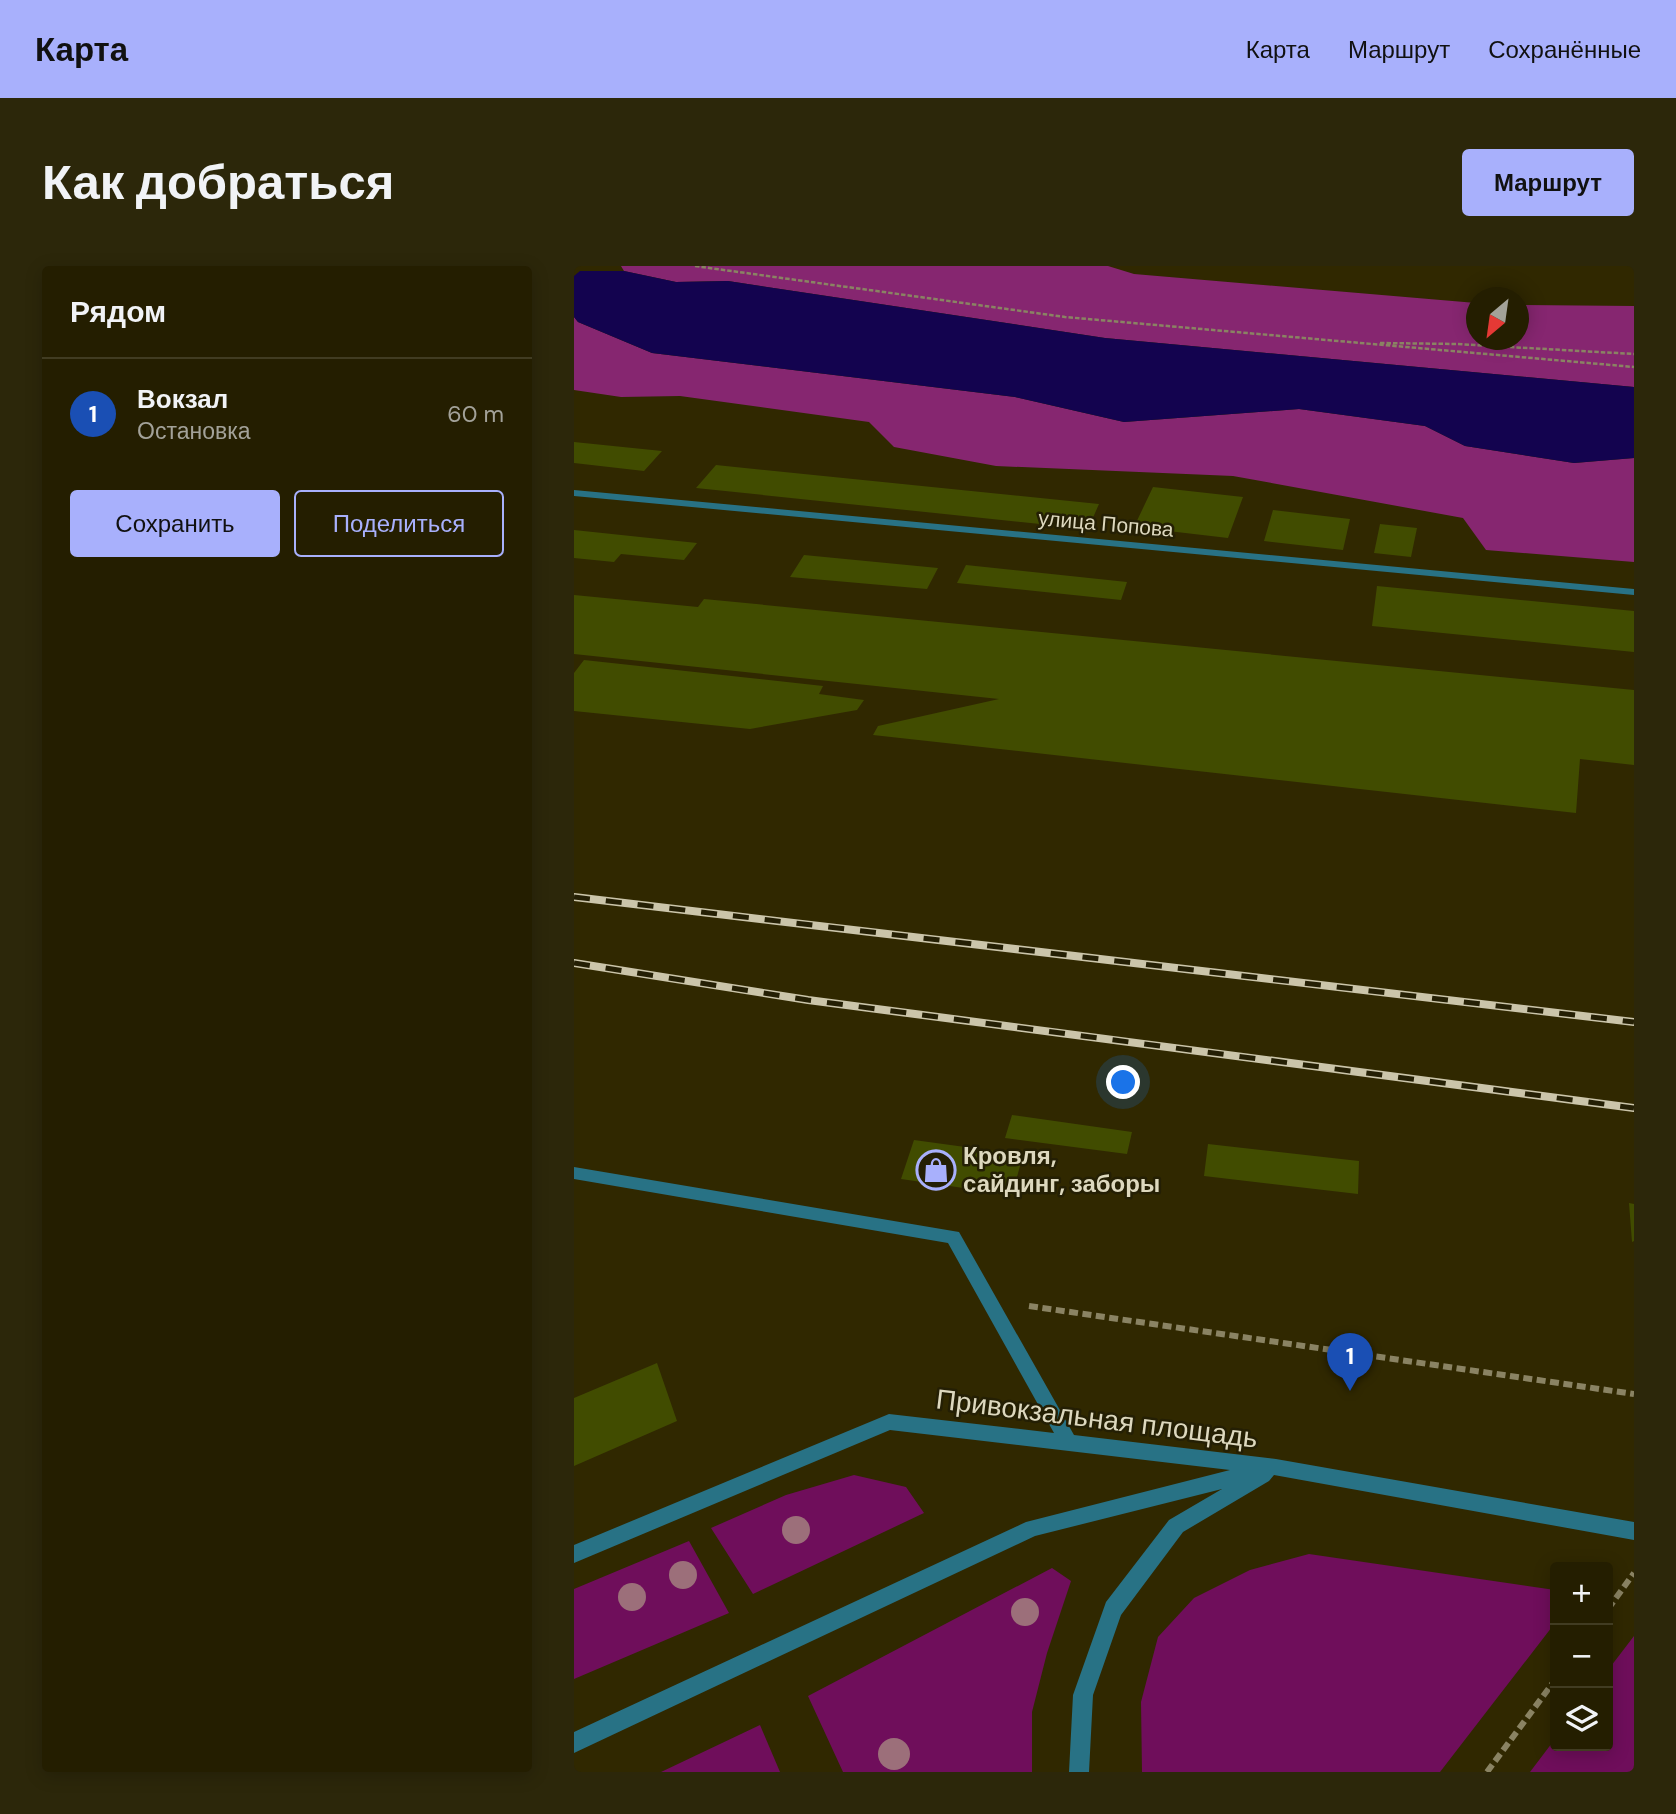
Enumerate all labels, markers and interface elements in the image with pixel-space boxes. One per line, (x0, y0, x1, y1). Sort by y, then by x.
text: Карта (35, 28, 128, 71)
text: Карта (1246, 34, 1310, 65)
text: Маршрут (1348, 34, 1450, 65)
text: Сохранённые (1488, 34, 1641, 65)
button: Маршрут (1462, 149, 1634, 216)
text: Как добраться (42, 150, 394, 214)
north arrow (1466, 287, 1529, 350)
text: Рядом (70, 292, 166, 331)
text: Вокзал (137, 382, 228, 416)
text: 1 (89, 399, 97, 429)
text: 60 m (447, 399, 504, 429)
text: Остановка (137, 416, 251, 446)
button: Сохранить (70, 490, 280, 557)
button: Поделиться (294, 490, 504, 557)
street label: улица Попова (1037, 504, 1175, 544)
your location (1106, 1065, 1140, 1099)
place label: Кровля, сайдинг, заборы (963, 1140, 1160, 1199)
shop icon: Кровля, сайдинг, заборы (915, 1149, 957, 1191)
pin: 1 (1327, 1333, 1373, 1391)
street label: Привокзальная площадь (934, 1380, 1260, 1457)
map controls (1550, 1562, 1613, 1751)
button: + (1550, 1562, 1613, 1625)
button: − (1550, 1625, 1613, 1688)
button: layers (1550, 1688, 1613, 1751)

